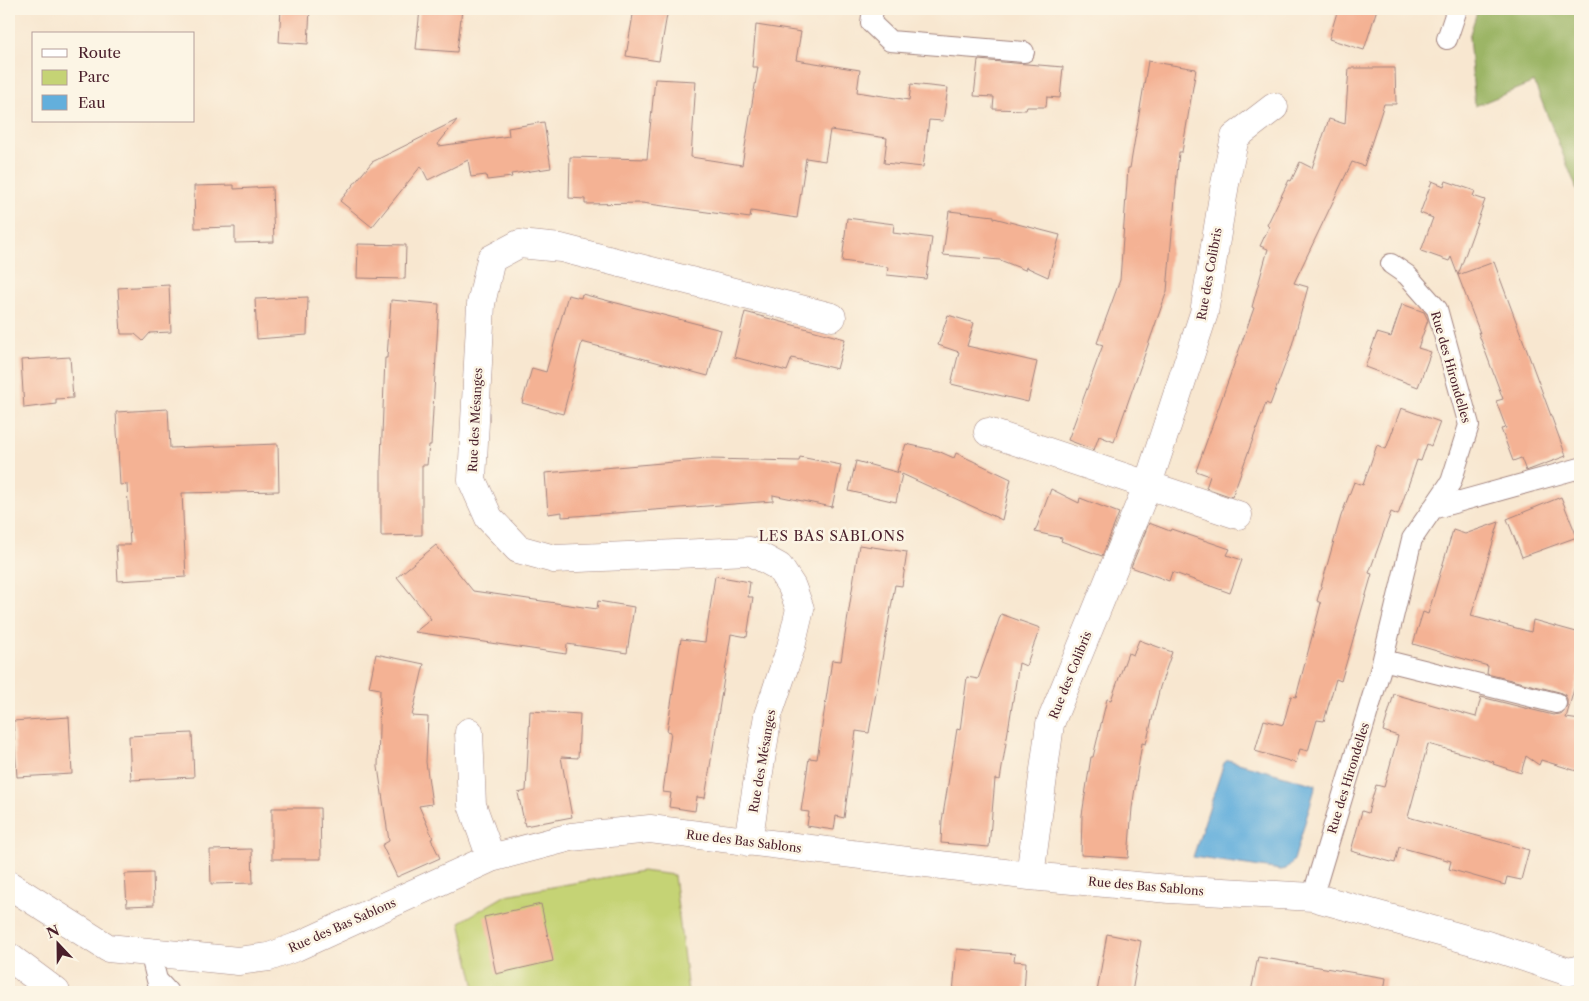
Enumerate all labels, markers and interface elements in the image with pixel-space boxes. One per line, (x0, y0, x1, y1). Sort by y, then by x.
legend (32, 32, 195, 122)
text: Route (78, 43, 121, 62)
text: Parc (78, 67, 110, 86)
text: Eau (78, 93, 106, 112)
street label: Rue des Colibris (1193, 227, 1225, 321)
street label: Rue des Hirondelles (1428, 309, 1474, 425)
street label: Rue des Mésanges (465, 367, 485, 473)
district label: LES BAS SABLONS (759, 527, 905, 545)
street label: Rue des Colibris (1046, 629, 1094, 721)
street label: Rue des Mésanges (746, 708, 778, 814)
street label: Rue des Hirondelles (1324, 721, 1372, 835)
street label: Rue des Bas Sablons (686, 826, 802, 856)
street label: Rue des Bas Sablons (1088, 873, 1204, 899)
street label: Rue des Bas Sablons (286, 895, 398, 955)
north arrow (32, 918, 82, 968)
text: N (44, 921, 62, 943)

